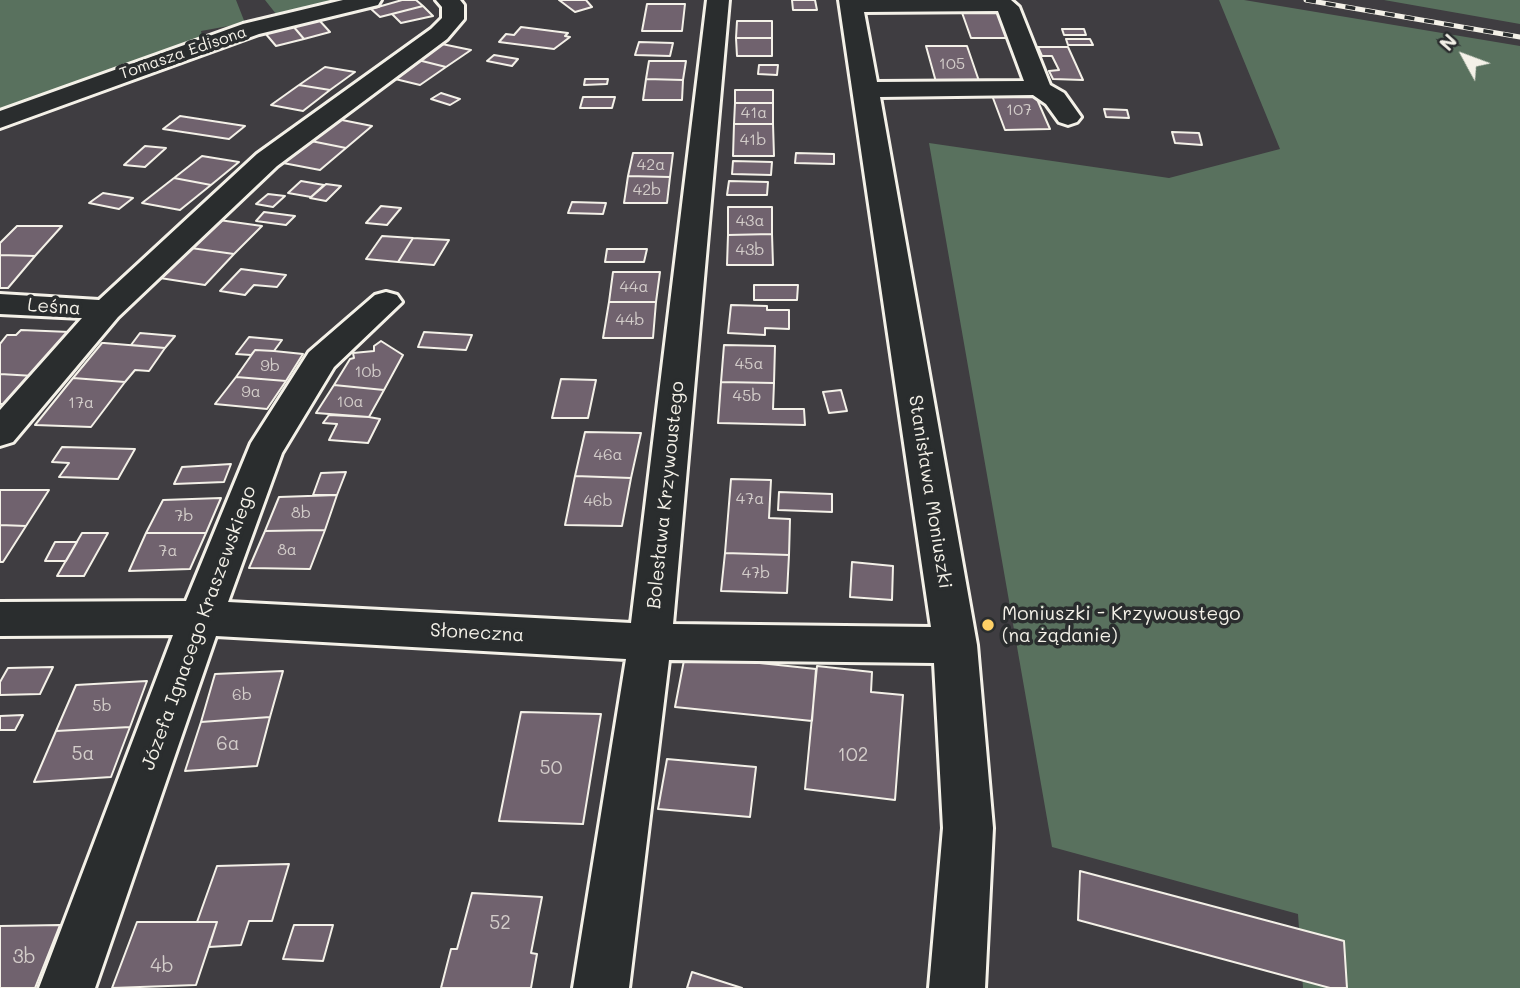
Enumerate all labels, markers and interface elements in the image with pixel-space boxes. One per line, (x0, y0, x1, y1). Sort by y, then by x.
north arrow (1429, 21, 1499, 91)
street label: Tomasza Edisona (117, 22, 249, 84)
text: N (1434, 28, 1462, 56)
house number: 105 (939, 54, 965, 74)
house number: 107 (1006, 100, 1032, 120)
house number: 41a (741, 103, 767, 123)
house number: 41b (740, 130, 766, 150)
house number: 42a (637, 155, 665, 175)
house number: 42b (633, 180, 661, 200)
house number: 43a (736, 211, 764, 231)
house number: 43b (736, 240, 764, 260)
house number: 44a (620, 277, 648, 297)
street label: Leśna (27, 294, 81, 320)
house number: 44b (616, 310, 644, 330)
house number: 45a (735, 354, 763, 374)
house number: 9b (260, 356, 280, 376)
house number: 10b (354, 362, 382, 382)
street label: Bolesława Krzywoustego (643, 380, 689, 610)
house number: 9a (241, 382, 261, 402)
house number: 45b (733, 386, 761, 406)
house number: 10a (337, 392, 363, 412)
house number: 17a (68, 393, 94, 413)
street label: Stanisława Moniuszki (903, 394, 957, 590)
house number: 46a (593, 445, 623, 465)
street label: Józefa Ignacego Kraszewskiego (137, 483, 261, 773)
house number: 47a (736, 489, 764, 509)
house number: 46b (583, 491, 613, 511)
house number: 8b (291, 503, 311, 523)
house number: 7b (174, 506, 194, 526)
house number: 8a (277, 540, 297, 560)
house number: 7a (159, 541, 177, 561)
house number: 47b (742, 563, 770, 583)
place label: Moniuszki - Krzywoustego (na żądanie) (1002, 603, 1241, 647)
marker: Moniuszki - Krzywoustego (na żądanie) (980, 617, 996, 633)
street label: Słoneczna (429, 619, 525, 647)
house number: 6b (232, 685, 252, 705)
house number: 5b (92, 696, 112, 716)
house number: 6a (216, 733, 240, 755)
house number: 5a (72, 743, 94, 765)
house number: 102 (838, 744, 868, 766)
house number: 50 (540, 757, 562, 779)
house number: 52 (489, 912, 511, 934)
house number: 3b (12, 946, 36, 968)
house number: 4b (150, 955, 174, 977)

